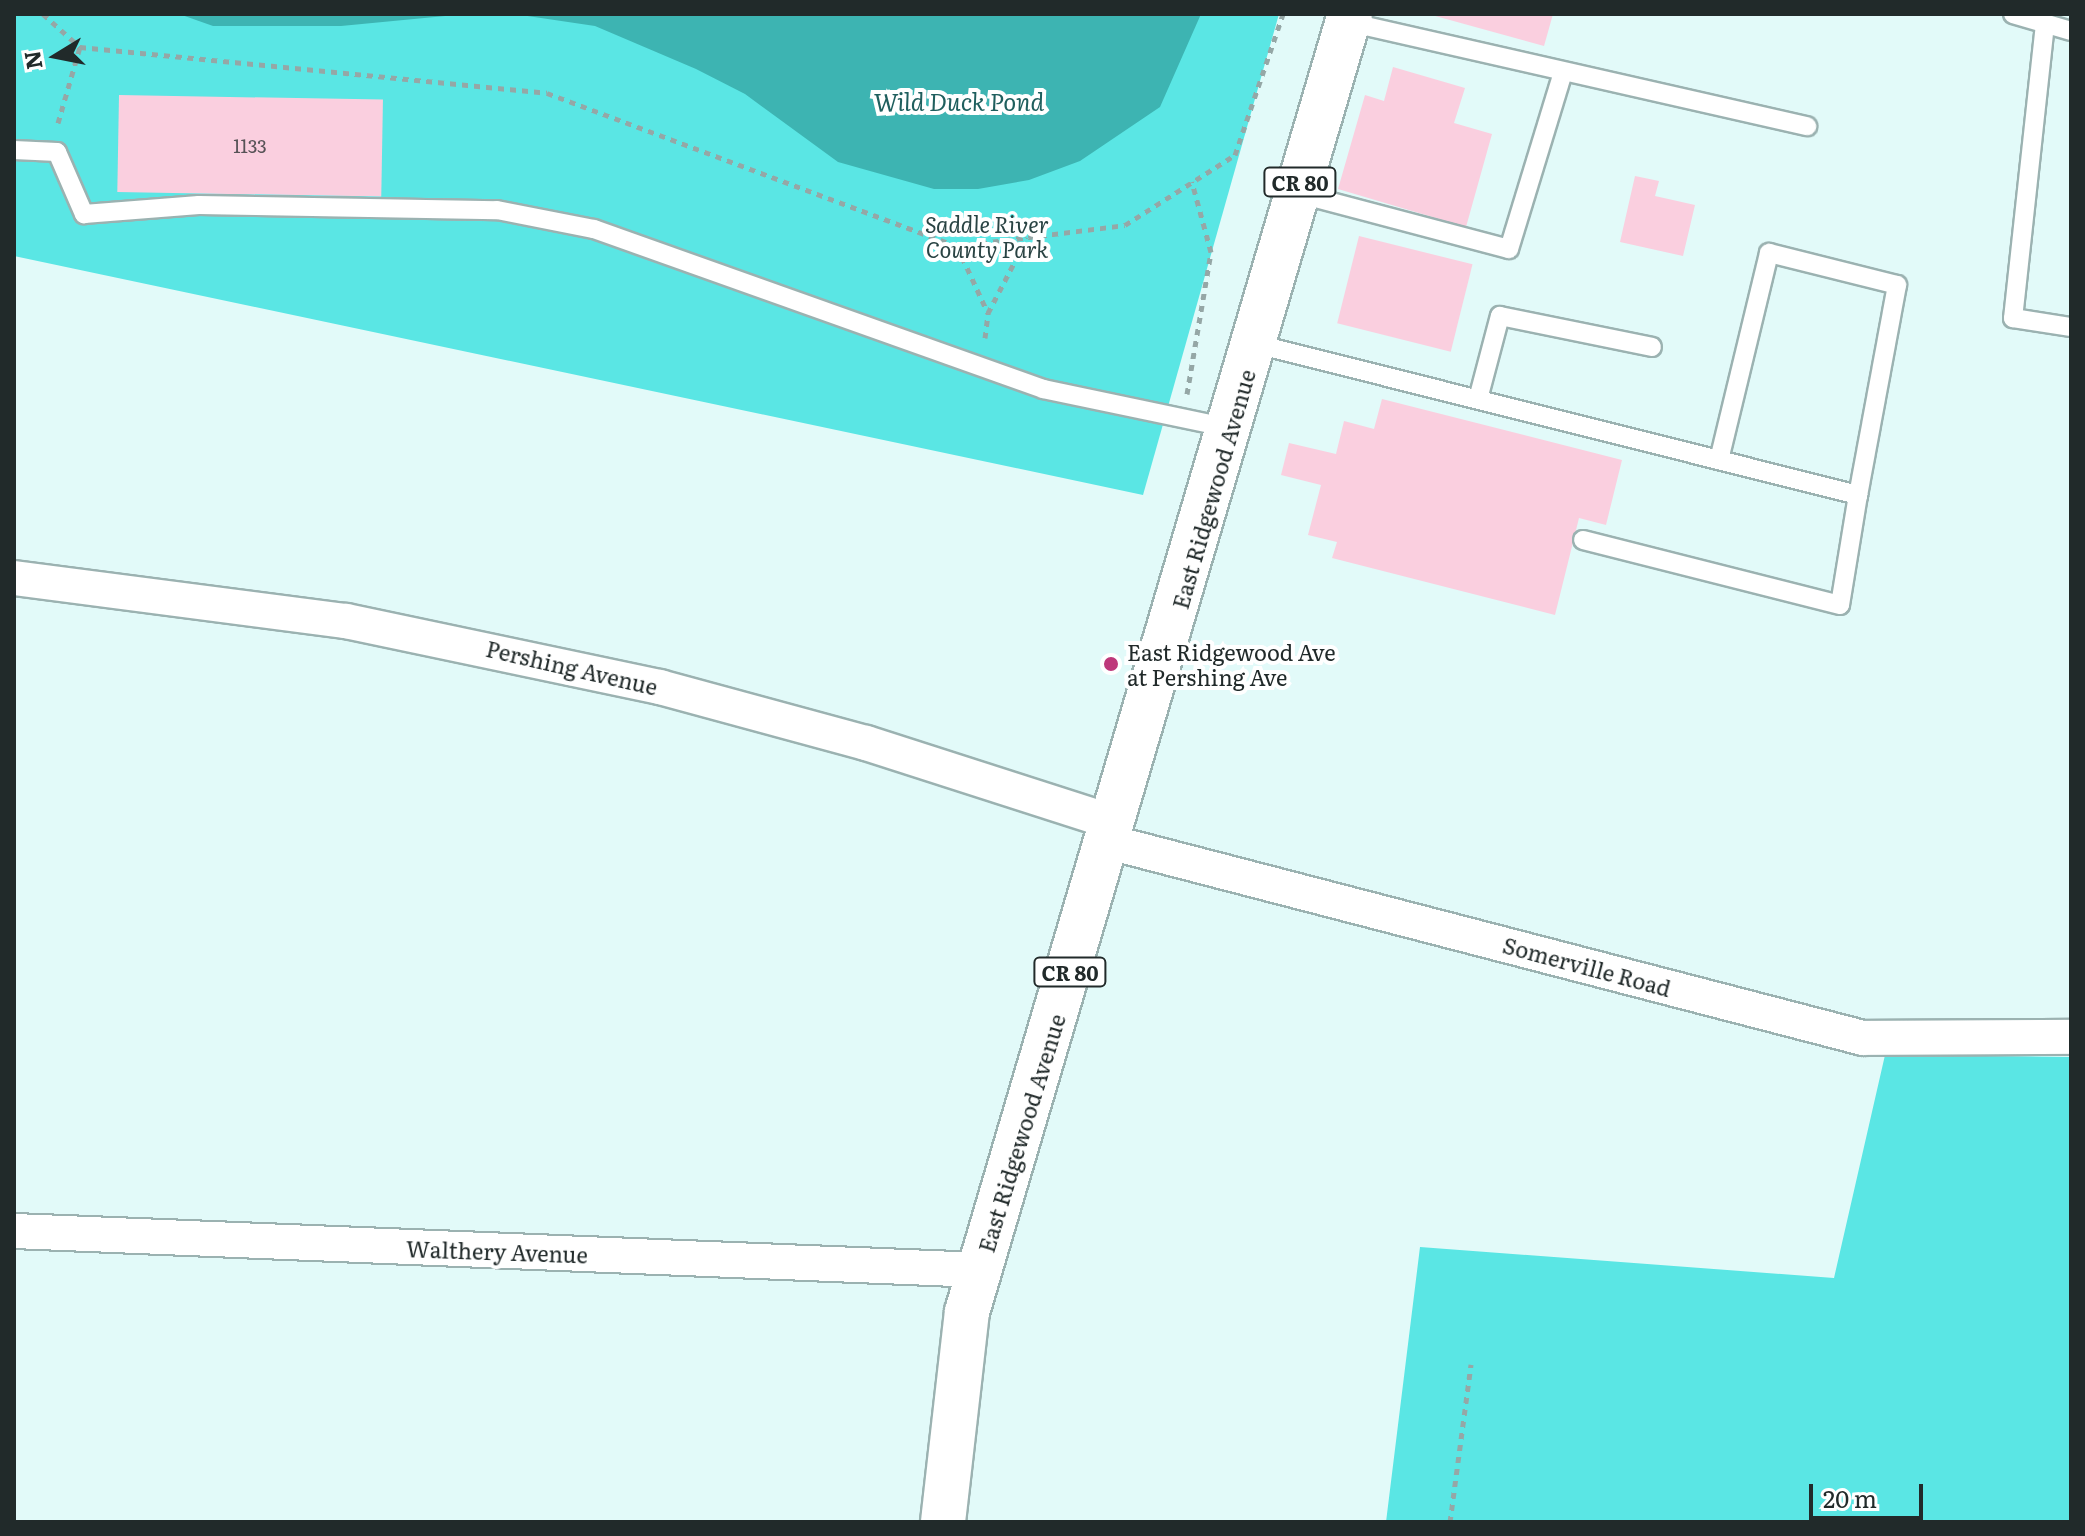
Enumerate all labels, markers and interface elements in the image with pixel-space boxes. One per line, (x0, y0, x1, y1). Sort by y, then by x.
north arrow (16, 16, 96, 96)
text: N (14, 48, 50, 72)
water label: Wild Duck Pond (874, 87, 1044, 115)
house number: 1133 (233, 135, 267, 157)
road number: CR 80 (1262, 166, 1338, 198)
park label: Saddle River County Park (925, 210, 1049, 262)
street label: East Ridgewood Avenue (1166, 366, 1260, 612)
street label: Pershing Avenue (484, 634, 660, 700)
place label: East Ridgewood Ave at Pershing Ave (1127, 638, 1336, 690)
marker: East Ridgewood Ave at Pershing Ave (1102, 655, 1120, 673)
street label: Somerville Road (1500, 931, 1674, 1001)
road number: CR 80 (1032, 956, 1108, 988)
street label: East Ridgewood Avenue (972, 1011, 1070, 1255)
street label: Walthery Avenue (406, 1235, 588, 1267)
scale bar (1813, 1468, 1927, 1518)
text: 20 m (1823, 1480, 1877, 1515)

